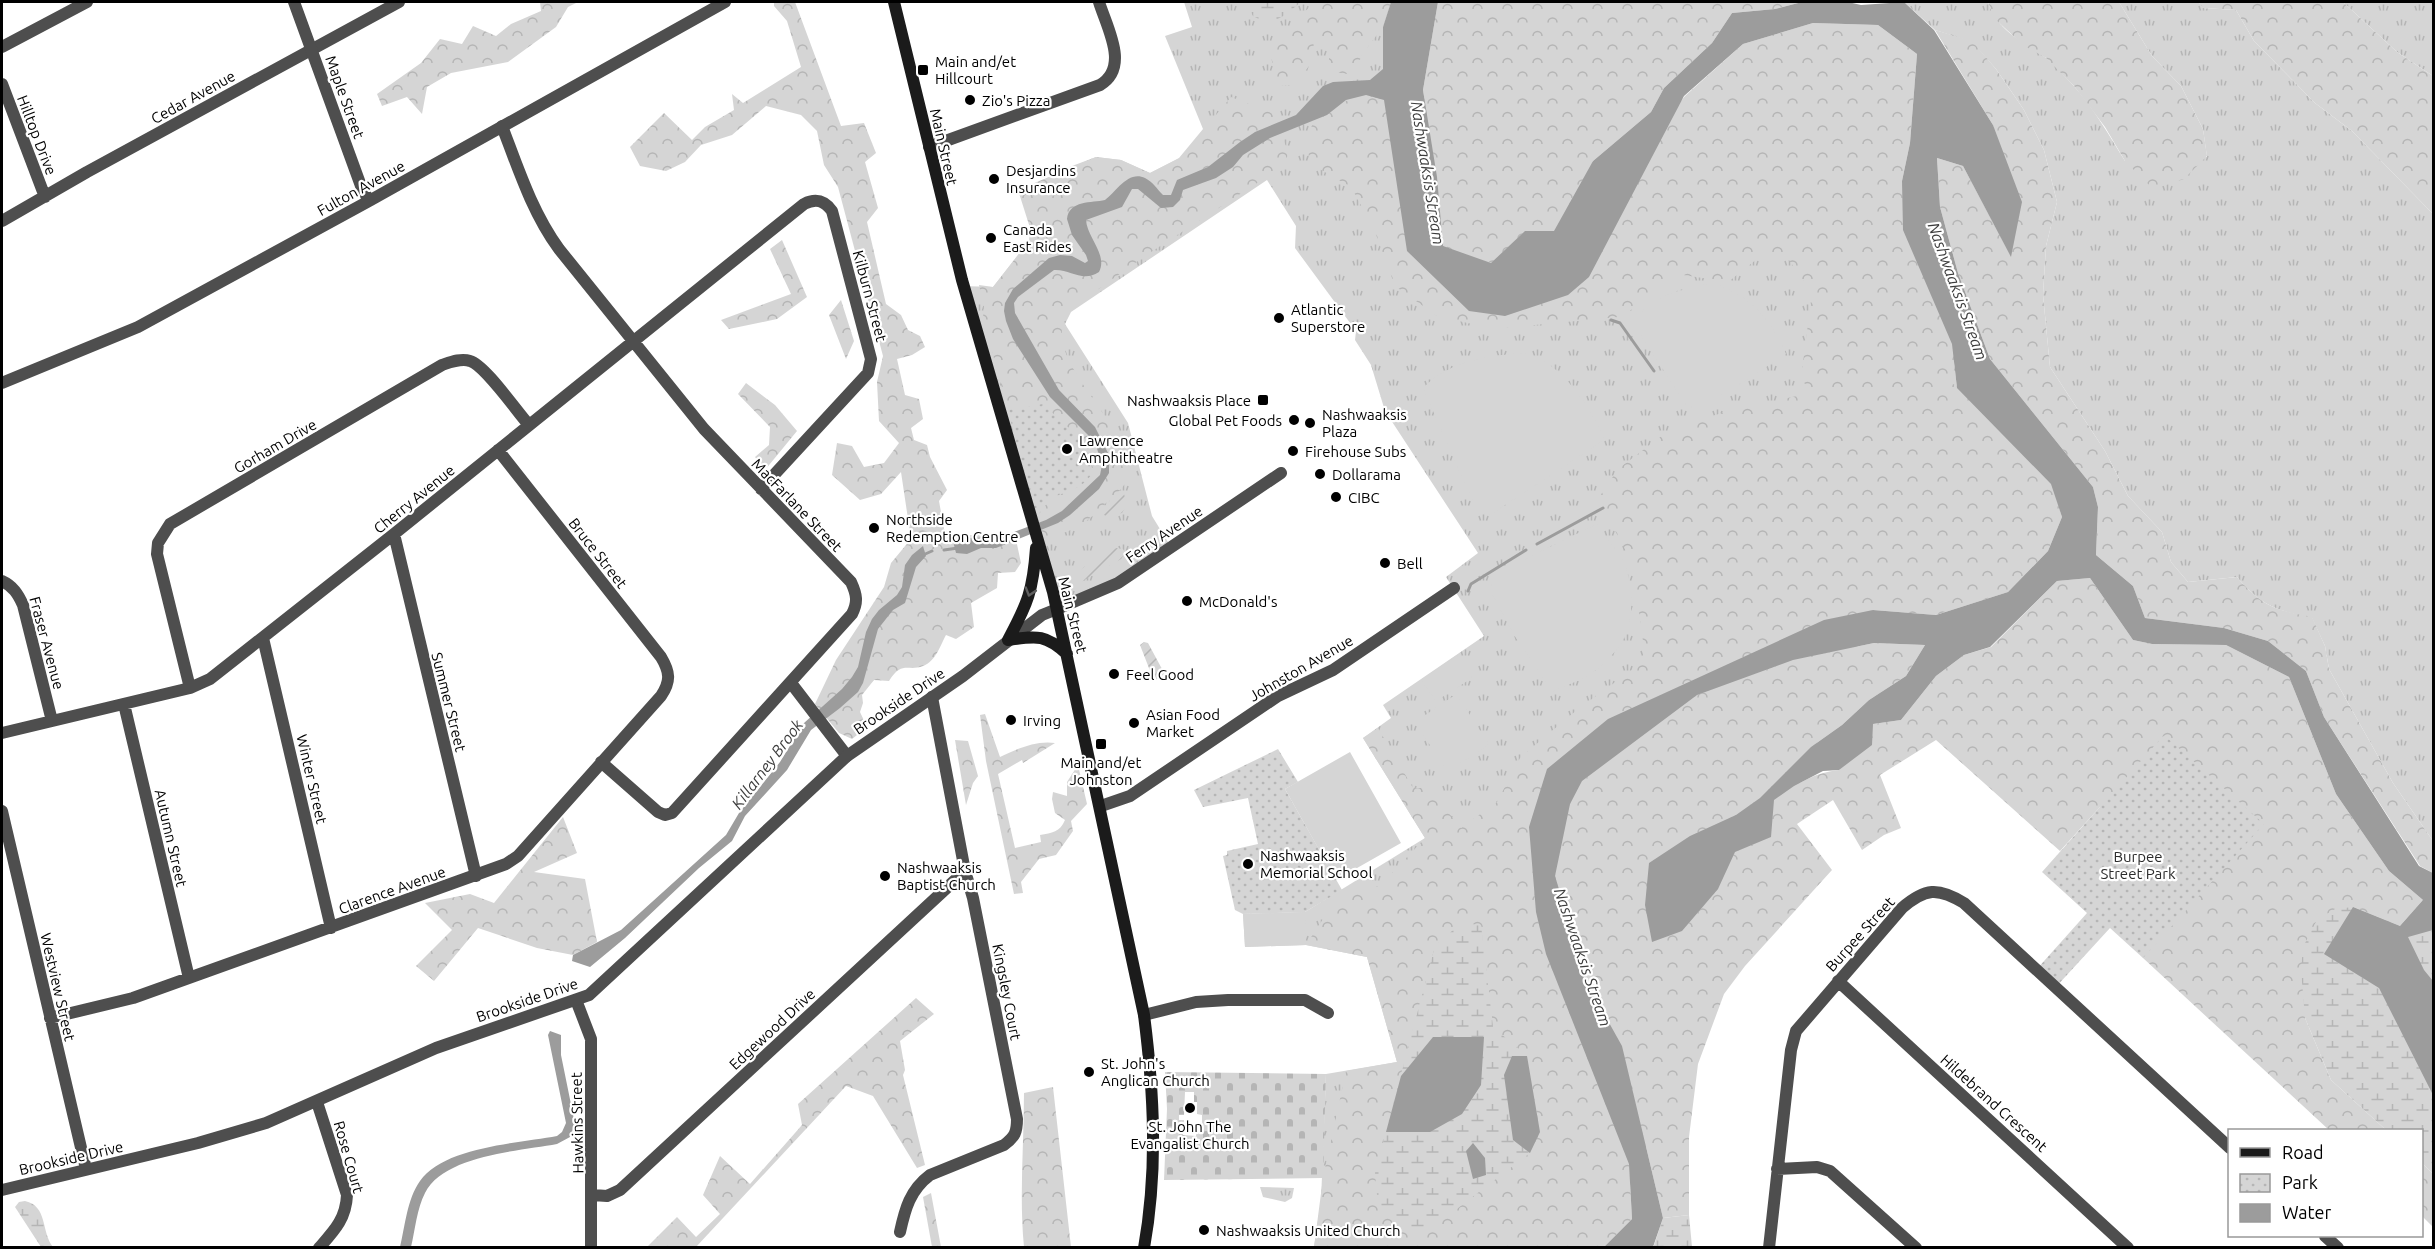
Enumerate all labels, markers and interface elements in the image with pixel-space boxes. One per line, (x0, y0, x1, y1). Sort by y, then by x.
street label: Maple Street (322, 53, 368, 141)
place label: Main and/et Hillcourt (935, 53, 1016, 87)
marker: Main and/et Hillcourt (916, 63, 930, 77)
street label: Cedar Avenue (148, 67, 238, 127)
place label: Zio's Pizza (982, 92, 1050, 109)
street label: Hilltop Drive (14, 93, 60, 177)
marker: Zio's Pizza (963, 93, 977, 107)
water label: Nashwaaksis Stream (1408, 100, 1448, 246)
street label: Main Street (927, 107, 961, 187)
street label: Fulton Avenue (314, 157, 408, 219)
place label: Desjardins Insurance (1006, 162, 1076, 196)
marker: Desjardins Insurance (987, 172, 1001, 186)
water label: Nashwaaksis Stream (1925, 220, 1991, 362)
place label: Canada East Rides (1003, 221, 1072, 255)
marker: Canada East Rides (984, 231, 998, 245)
street label: Kilburn Street (850, 248, 890, 344)
place label: Atlantic Superstore (1291, 301, 1365, 335)
marker: Atlantic Superstore (1272, 311, 1286, 325)
place label: Nashwaaksis Place (1127, 392, 1251, 409)
marker: Nashwaaksis Place (1256, 393, 1270, 407)
place label: Nashwaaksis Plaza (1322, 406, 1407, 440)
place label: Global Pet Foods (1169, 412, 1282, 429)
marker: Global Pet Foods (1287, 413, 1301, 427)
street label: Gorham Drive (231, 416, 319, 476)
marker: Nashwaaksis Plaza (1303, 416, 1317, 430)
place label: Lawrence Amphitheatre (1079, 432, 1173, 466)
marker: Lawrence Amphitheatre (1060, 442, 1074, 456)
place label: Firehouse Subs (1305, 443, 1406, 460)
marker: Firehouse Subs (1286, 444, 1300, 458)
street label: MacFarlane Street (748, 455, 846, 555)
street label: Cherry Avenue (370, 461, 458, 537)
place label: Dollarama (1332, 466, 1401, 483)
marker: Dollarama (1313, 467, 1327, 481)
place label: CIBC (1348, 489, 1380, 506)
marker: CIBC (1329, 490, 1343, 504)
street label: Ferry Avenue (1122, 502, 1206, 566)
place label: Northside Redemption Centre (886, 511, 1019, 545)
street label: Bruce Street (565, 515, 631, 592)
marker: Northside Redemption Centre (867, 521, 881, 535)
place label: Bell (1397, 555, 1423, 572)
marker: Bell (1378, 556, 1392, 570)
street label: Main Street (1055, 575, 1091, 655)
one-way arrow (1025, 587, 1037, 597)
place label: McDonald's (1199, 593, 1277, 610)
marker: McDonald's (1180, 594, 1194, 608)
street label: Fraser Avenue (26, 595, 68, 691)
street label: Johnston Avenue (1246, 631, 1356, 705)
street label: Summer Street (428, 651, 470, 753)
street label: Brookside Drive (850, 664, 948, 738)
place label: Feel Good (1126, 666, 1194, 683)
marker: Feel Good (1107, 667, 1121, 681)
place label: Asian Food Market (1146, 706, 1220, 740)
place label: Irving (1023, 712, 1061, 729)
marker: Irving (1004, 713, 1018, 727)
water label: Killarney Brook (728, 715, 807, 812)
marker: Asian Food Market (1127, 716, 1141, 730)
street label: Winter Street (293, 732, 331, 826)
marker: Main and/et Johnston (1094, 737, 1108, 751)
place label: Main and/et Johnston (1060, 754, 1142, 788)
street label: Autumn Street (152, 788, 191, 889)
place label: Nashwaaksis Memorial School (1260, 847, 1372, 881)
park label: Burpee Street Park (2100, 848, 2176, 882)
marker: Nashwaaksis Memorial School (1241, 857, 1255, 871)
place label: Nashwaaksis Baptist Church (897, 859, 996, 893)
street label: Clarence Avenue (336, 863, 448, 917)
marker: Nashwaaksis Baptist Church (878, 869, 892, 883)
water label: Nashwaaksis Stream (1551, 886, 1615, 1028)
street label: Burpee Street (1822, 893, 1898, 975)
street label: Westview Street (37, 931, 79, 1043)
street label: Kingsley Court (989, 942, 1025, 1042)
street label: Brookside Drive (474, 975, 580, 1025)
street label: Edgewood Drive (726, 985, 818, 1073)
street label: Hildebrand Crescent (1937, 1051, 2051, 1155)
place label: St. John's Anglican Church (1101, 1055, 1210, 1089)
marker: St. John's Anglican Church (1082, 1065, 1096, 1079)
street label: Hawkins Street (568, 1072, 586, 1174)
marker: St. John The Evangalist Church (1183, 1101, 1197, 1115)
place label: St. John The Evangalist Church (1130, 1118, 1250, 1152)
street label: Rose Court (331, 1119, 367, 1195)
legend (2228, 1129, 2423, 1237)
street label: Brookside Drive (17, 1138, 125, 1178)
text: Road (2282, 1142, 2324, 1162)
text: Park (2282, 1172, 2318, 1192)
text: Water (2282, 1202, 2332, 1222)
place label: Nashwaaksis United Church (1216, 1222, 1401, 1239)
marker: Nashwaaksis United Church (1197, 1223, 1211, 1237)

